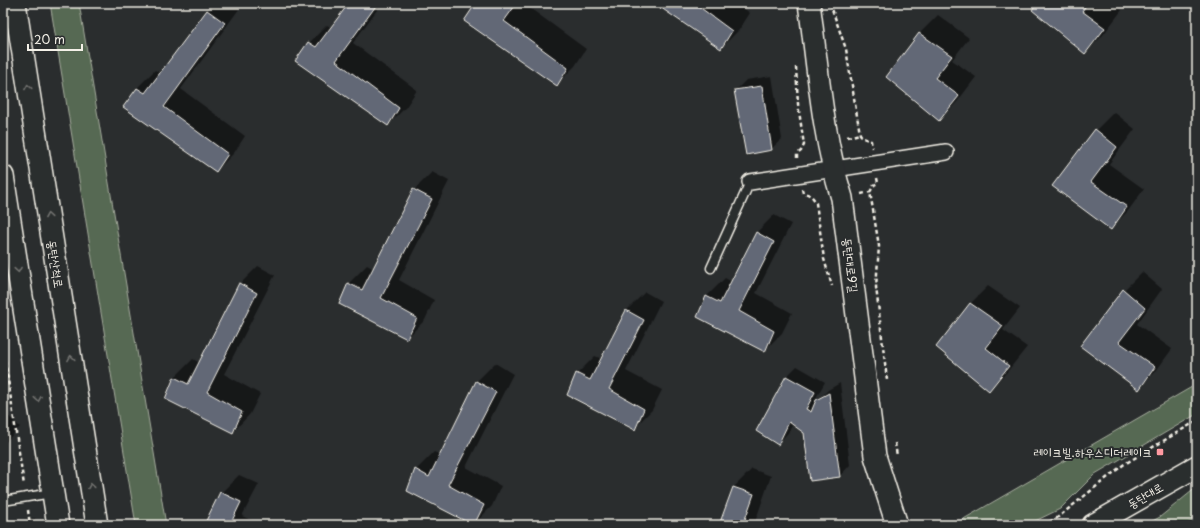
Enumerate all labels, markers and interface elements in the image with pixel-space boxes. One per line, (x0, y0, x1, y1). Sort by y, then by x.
scale bar (28, 26, 82, 52)
text: 20 m (34, 30, 65, 48)
one-way arrow (24, 84, 33, 90)
one-way arrow (45, 213, 53, 219)
street label: 동탄대로9길 (839, 236, 863, 294)
street label: 동탄산척로 (43, 239, 69, 289)
one-way arrow (13, 267, 22, 273)
one-way arrow (67, 355, 76, 361)
one-way arrow (33, 396, 42, 402)
place label: 레이크빌.하우스디더레이크 (1033, 443, 1152, 461)
marker: 레이크빌.하우스디더레이크 (1155, 447, 1165, 457)
street label: 동탄대로 (1124, 478, 1166, 512)
one-way arrow (87, 483, 96, 490)

